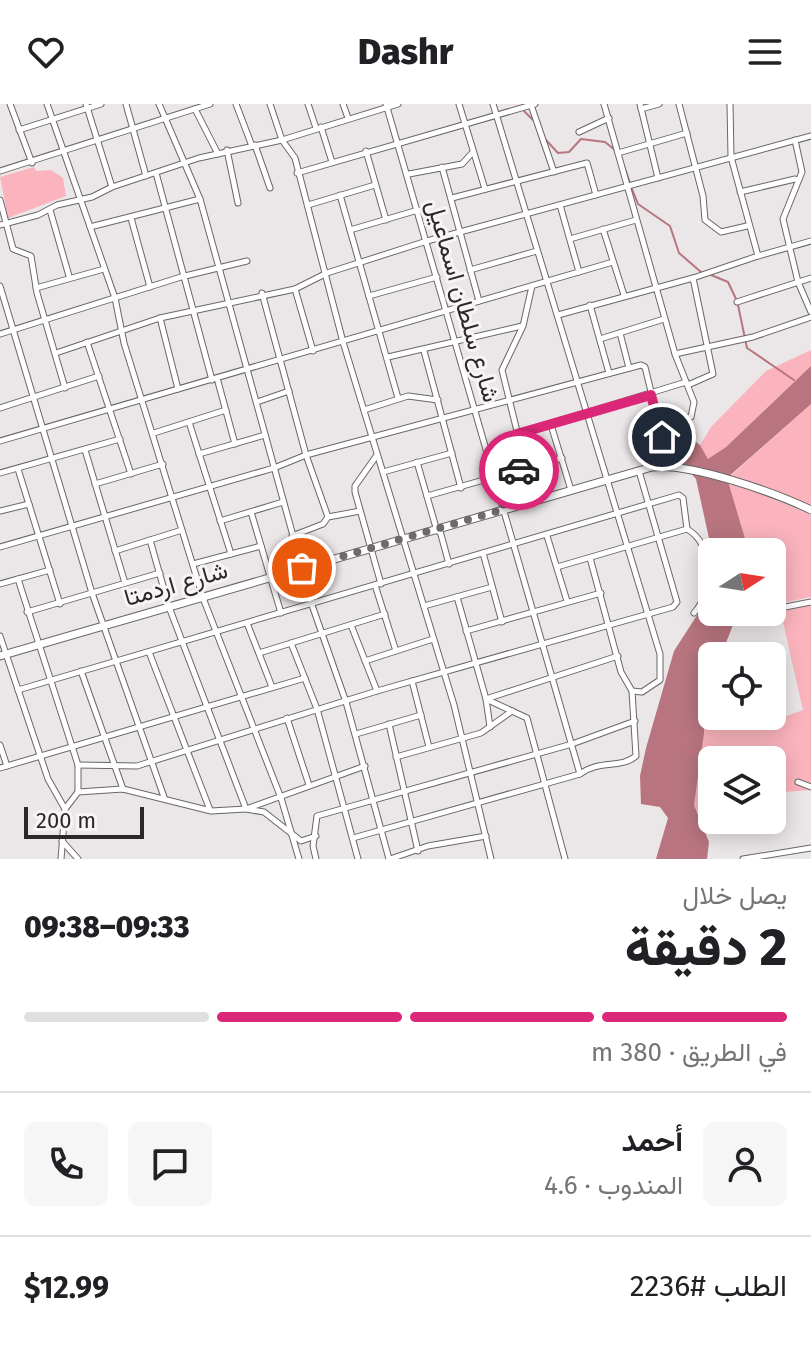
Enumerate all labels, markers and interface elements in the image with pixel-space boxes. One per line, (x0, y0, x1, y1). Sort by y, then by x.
icon: heart (24, 30, 68, 74)
text: Dashr (358, 30, 453, 74)
icon: menu (743, 30, 787, 74)
street label: شارع سلطان اسماعيل (419, 197, 505, 406)
pin (628, 403, 696, 471)
icon: home (640, 415, 684, 459)
courier (479, 430, 559, 510)
icon: car (497, 448, 541, 492)
pin (268, 534, 336, 602)
north arrow (698, 538, 786, 626)
map controls (698, 538, 786, 834)
icon: bag (280, 546, 324, 590)
street label: شارع اردمتا (121, 556, 231, 614)
button: locate (698, 642, 786, 730)
button: layers (698, 746, 786, 834)
scale bar (24, 803, 144, 839)
text: 200 m (36, 807, 96, 834)
text: يصل خلال (683, 880, 787, 911)
text: 09:33–09:38 (24, 909, 189, 945)
text: 2 دقيقة (625, 916, 787, 979)
text: في الطريق · 380 m (591, 1037, 787, 1068)
button: phone (24, 1122, 108, 1206)
button: chat (128, 1122, 212, 1206)
button: person (703, 1122, 787, 1206)
text: أحمد (621, 1123, 683, 1159)
text: المندوب · 4.6 (544, 1170, 683, 1201)
text: الطلب #2236 (630, 1268, 787, 1304)
text: $12.99 (24, 1270, 109, 1306)

